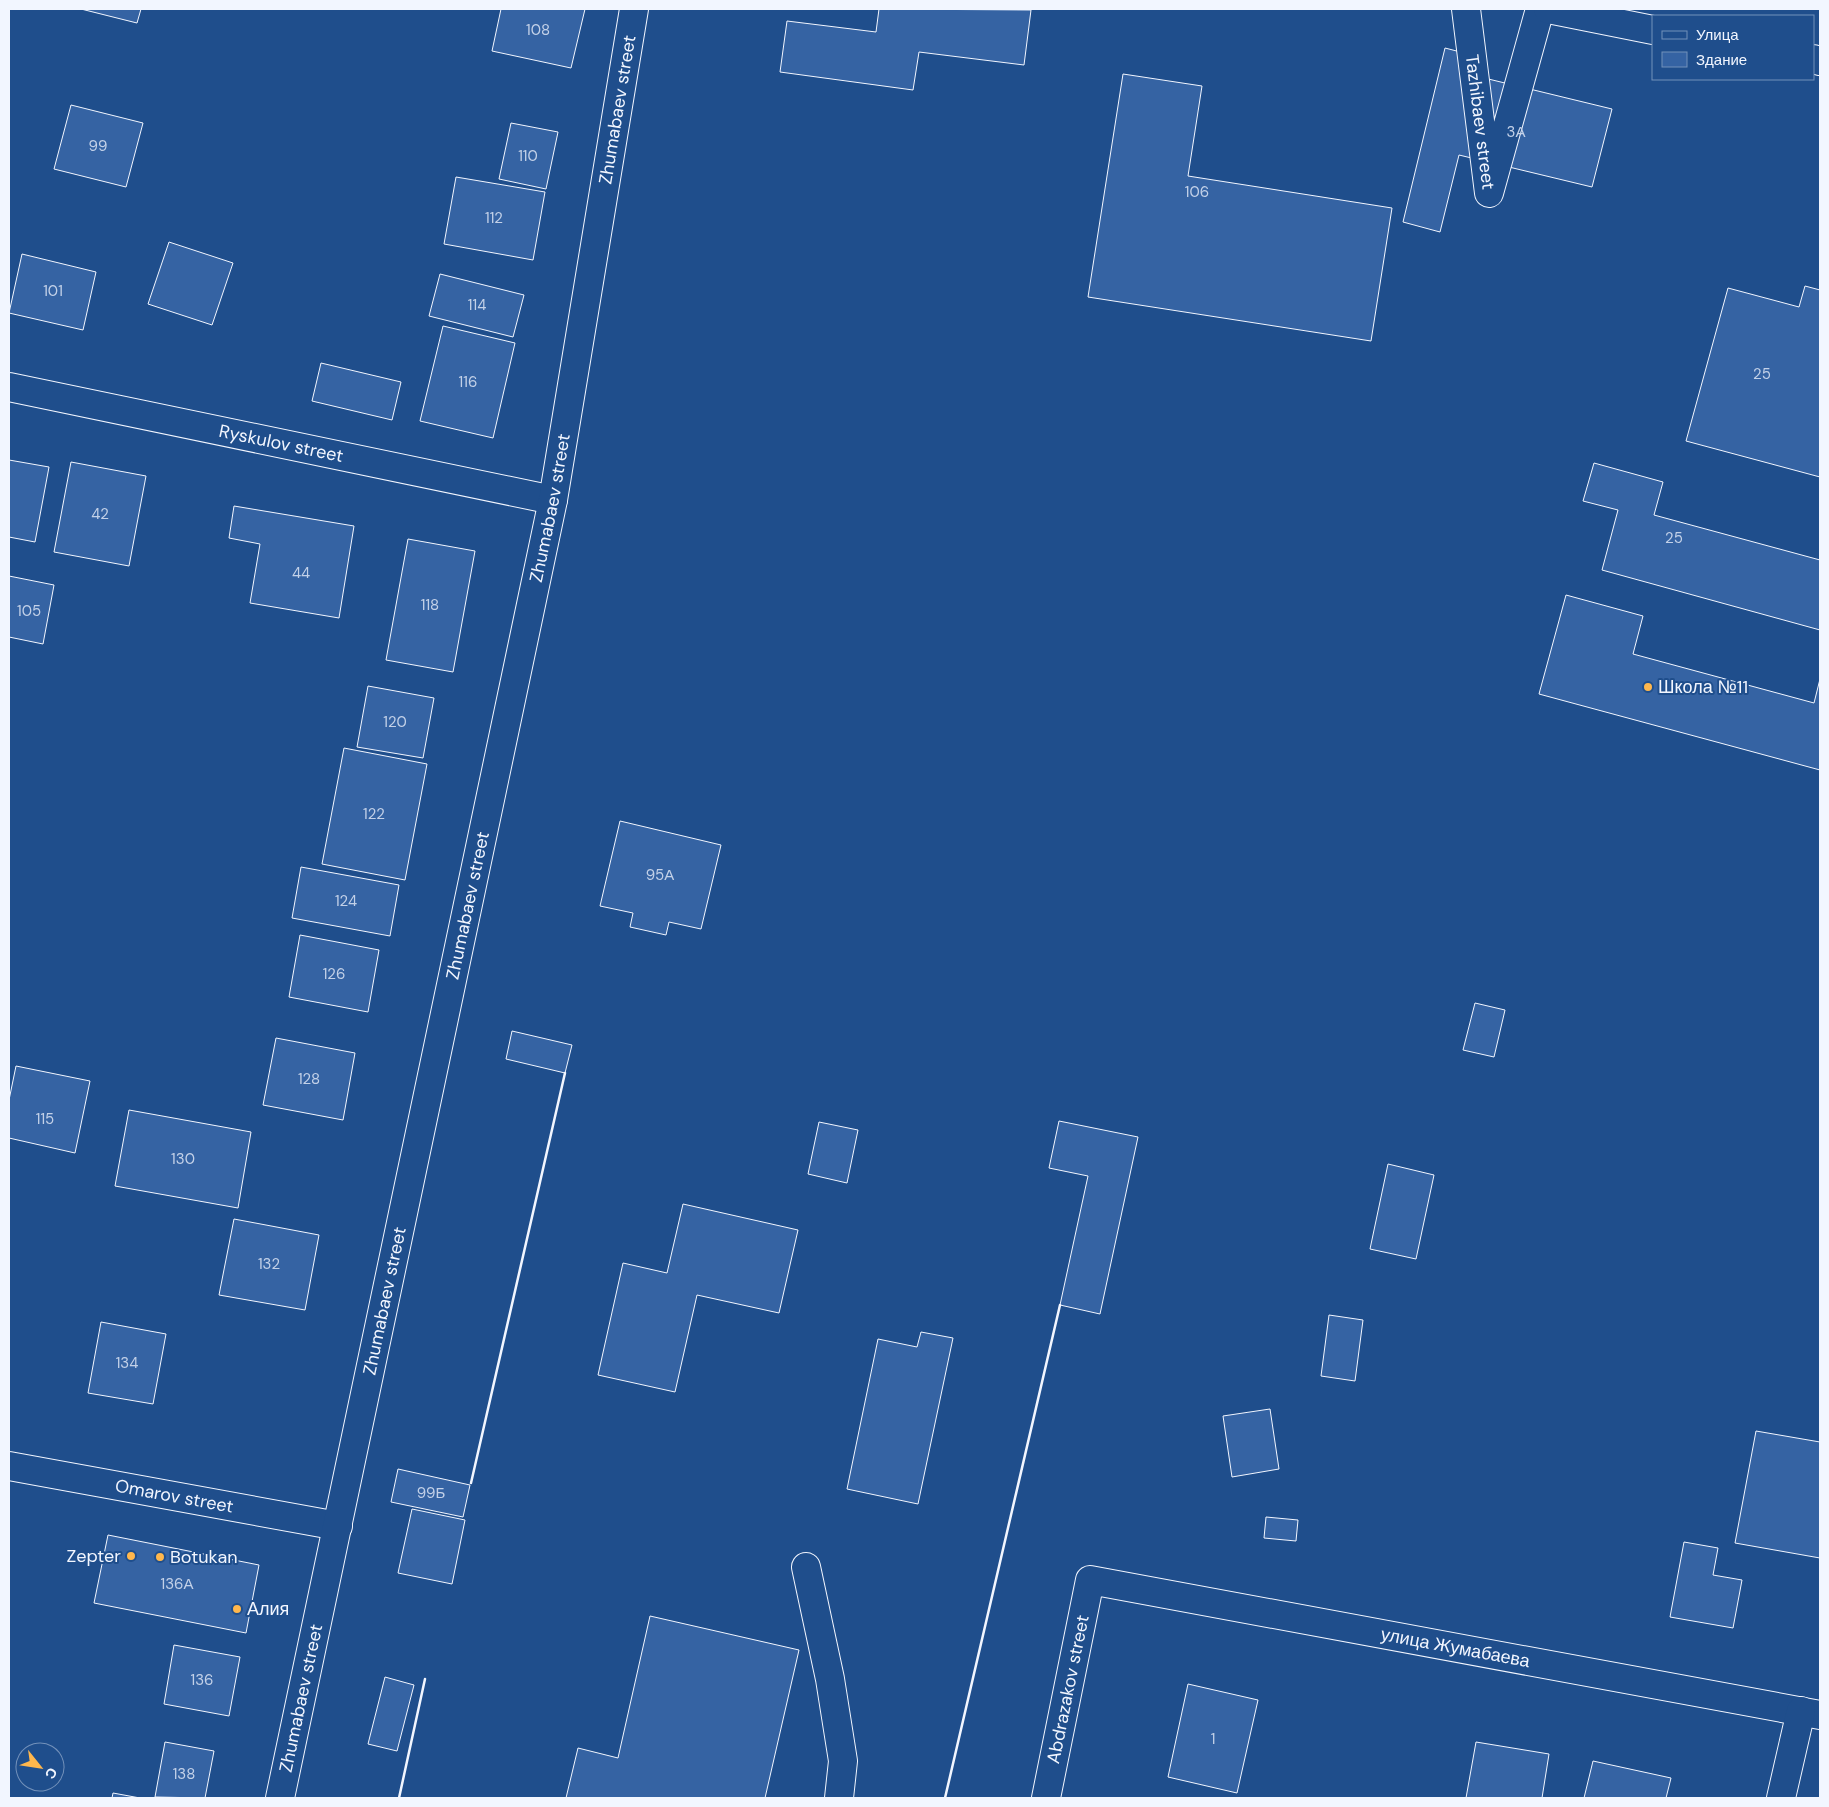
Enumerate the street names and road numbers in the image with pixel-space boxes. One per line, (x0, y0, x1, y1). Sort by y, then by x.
street label: Zhumabaev street (593, 33, 642, 186)
street label: Tazhibaev street (1460, 53, 1500, 191)
street label: Ryskulov street (217, 419, 346, 468)
street label: Zhumabaev street (524, 432, 576, 584)
street label: Zhumabaev street (440, 829, 495, 982)
street label: Zhumabaev street (357, 1225, 412, 1377)
street label: Omarov street (113, 1474, 235, 1519)
street label: Abdrazakov street (1041, 1613, 1095, 1766)
street label: Zhumabaev street (274, 1622, 328, 1774)
street label: улица Жумабаева (1379, 1622, 1533, 1673)

